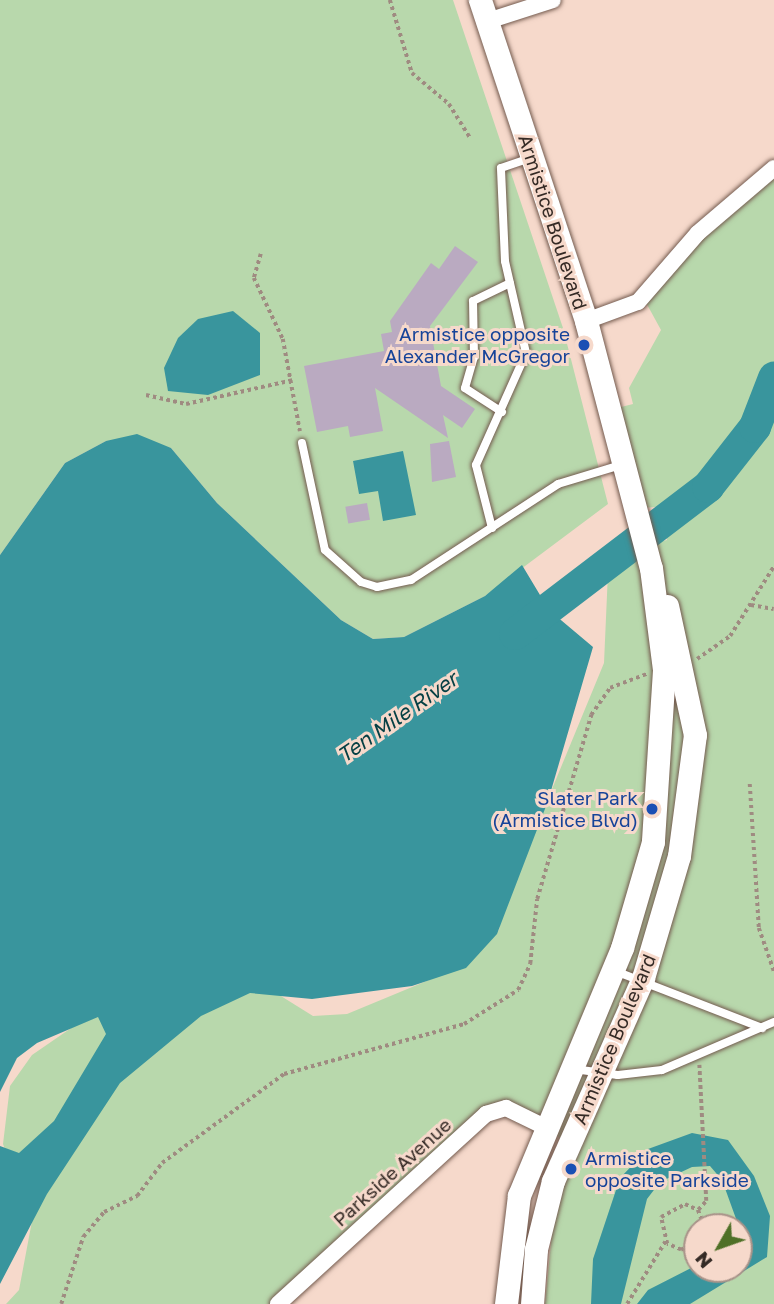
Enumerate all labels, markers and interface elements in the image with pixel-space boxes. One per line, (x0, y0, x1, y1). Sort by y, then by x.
street label: Armistice Boulevard (514, 132, 592, 312)
place label: Armistice opposite Alexander McGregor (385, 323, 570, 367)
marker: Armistice opposite Alexander McGregor (576, 337, 592, 353)
water label: Ten Mile River (332, 666, 462, 768)
place label: Slater Park (Armistice Blvd) (492, 787, 638, 831)
marker: Slater Park (Armistice Blvd) (644, 801, 660, 817)
street label: Armistice Boulevard (568, 950, 660, 1128)
street label: Parkside Avenue (328, 1113, 456, 1231)
place label: Armistice opposite Parkside (585, 1147, 749, 1191)
marker: Armistice opposite Parkside (563, 1161, 579, 1177)
north arrow (683, 1213, 753, 1283)
text: N (690, 1248, 717, 1273)

